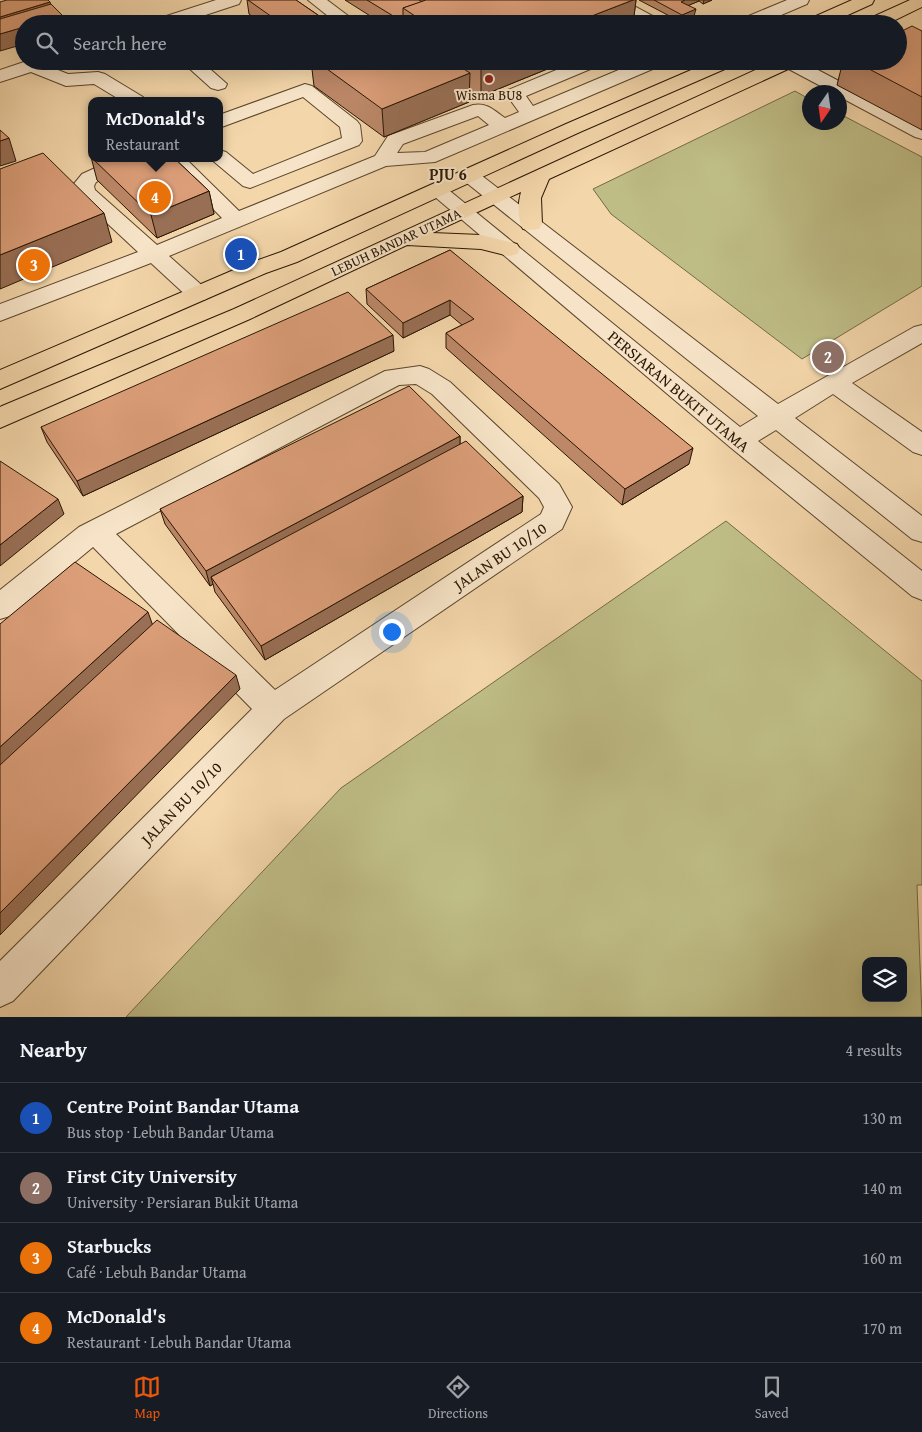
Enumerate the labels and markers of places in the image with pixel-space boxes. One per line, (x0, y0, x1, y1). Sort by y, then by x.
marker: Wisma BU8 (483, 73, 495, 85)
place label: Wisma BU8 (456, 85, 522, 105)
pin: 4 (139, 178, 171, 216)
pin: 1 (225, 235, 257, 273)
pin: 3 (18, 246, 50, 284)
pin: 2 (812, 338, 844, 376)

